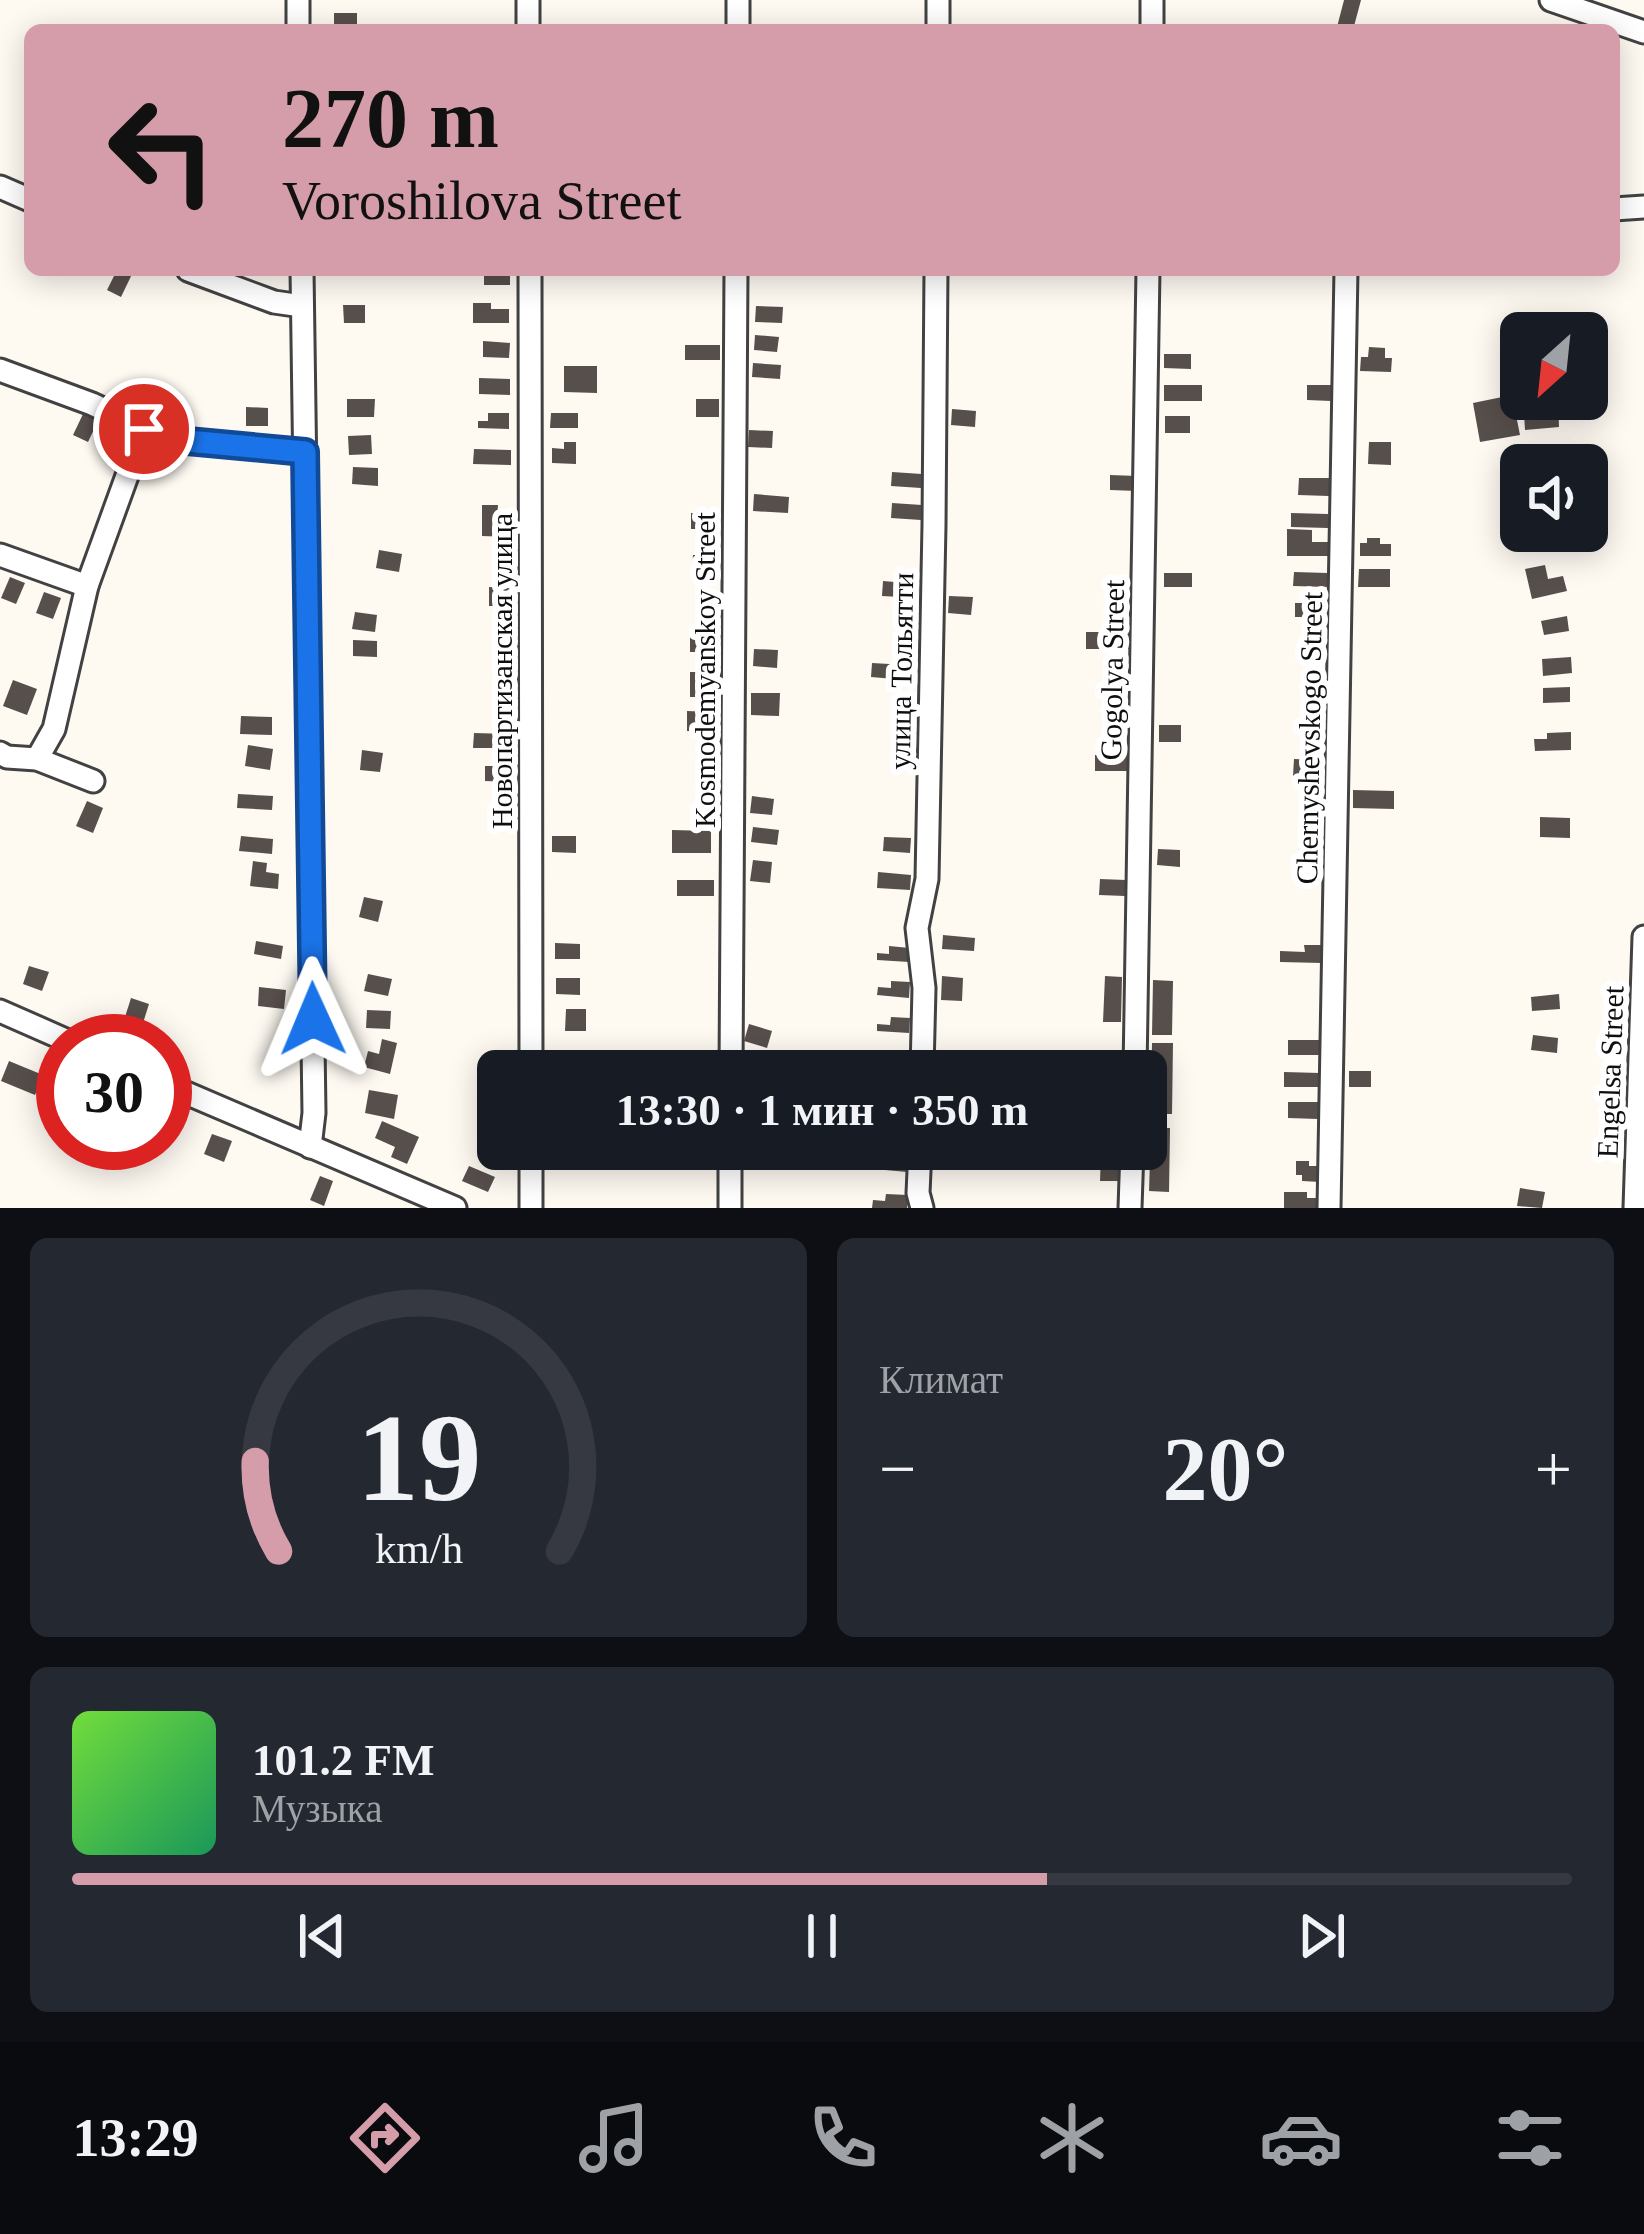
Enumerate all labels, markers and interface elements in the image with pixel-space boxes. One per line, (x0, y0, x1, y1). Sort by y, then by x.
icon: left (84, 72, 240, 228)
text: 270 m (282, 72, 499, 165)
text: Voroshilova Street (282, 171, 681, 231)
north arrow (1500, 312, 1608, 420)
map controls (1500, 312, 1608, 552)
pin (93, 378, 195, 480)
icon: arrive (111, 396, 177, 462)
button: sound (1500, 444, 1608, 552)
street label: Kosmodemyanskoy Street (688, 511, 721, 828)
street label: Новопартизанская улица (485, 513, 518, 829)
street label: улица Тольятти (883, 572, 919, 770)
street label: Gogolya Street (1094, 579, 1130, 761)
street label: Chernyshevskogo Street (1290, 591, 1328, 885)
position arrow (250, 956, 376, 1082)
street label: Engelsa Street (1591, 985, 1630, 1159)
speed limit sign: 30 (36, 1014, 192, 1170)
text: 13:30 · 1 мин · 350 m (616, 1085, 1028, 1135)
text: Климат (879, 1358, 1003, 1401)
text: 19 (356, 1389, 481, 1527)
text: 20° (1163, 1420, 1289, 1519)
text: − (879, 1432, 916, 1505)
text: + (1535, 1432, 1572, 1505)
text: km/h (374, 1524, 463, 1571)
text: 101.2 FM (252, 1735, 434, 1785)
text: Музыка (252, 1787, 382, 1830)
icon: previous (289, 1903, 355, 1969)
icon: pause (789, 1903, 855, 1969)
icon: next (1289, 1903, 1355, 1969)
icon: directions (343, 2096, 427, 2180)
icon: music (572, 2096, 656, 2180)
icon: phone (801, 2096, 885, 2180)
icon: climate (1030, 2096, 1114, 2180)
icon: car (1259, 2096, 1343, 2180)
icon: filters (1488, 2096, 1572, 2180)
text: 13:29 (72, 2108, 198, 2168)

